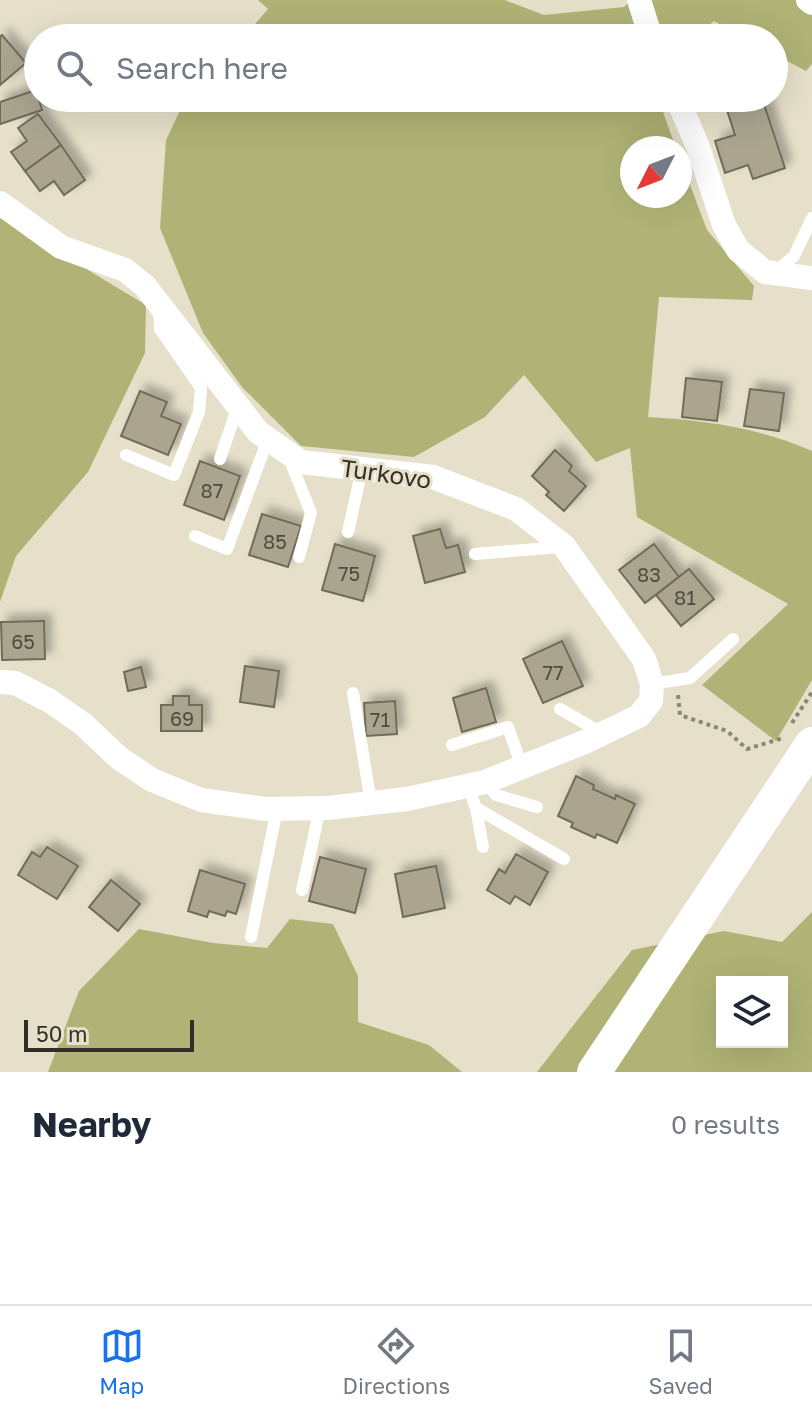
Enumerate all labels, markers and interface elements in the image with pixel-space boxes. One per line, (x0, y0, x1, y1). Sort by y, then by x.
search box (24, 24, 788, 112)
icon: search (52, 46, 96, 90)
text: Search here (116, 50, 288, 86)
north arrow (620, 136, 692, 208)
street label: Turkovo (339, 452, 433, 494)
house number: 87 (201, 478, 223, 502)
house number: 85 (263, 529, 287, 553)
house number: 75 (338, 561, 360, 585)
house number: 83 (637, 562, 661, 586)
house number: 81 (674, 585, 696, 609)
house number: 65 (11, 629, 35, 653)
house number: 77 (542, 660, 564, 684)
house number: 69 (170, 706, 194, 730)
house number: 71 (370, 707, 390, 731)
map controls (716, 976, 788, 1048)
button: layers (716, 976, 788, 1048)
scale bar (24, 1016, 194, 1052)
text: 50 m (36, 1020, 87, 1047)
text: Nearby (32, 1104, 152, 1144)
text: 0 results (671, 1109, 780, 1140)
tab: Map (99, 1324, 144, 1399)
tab: Directions (343, 1324, 450, 1399)
tab: Saved (649, 1324, 713, 1399)

